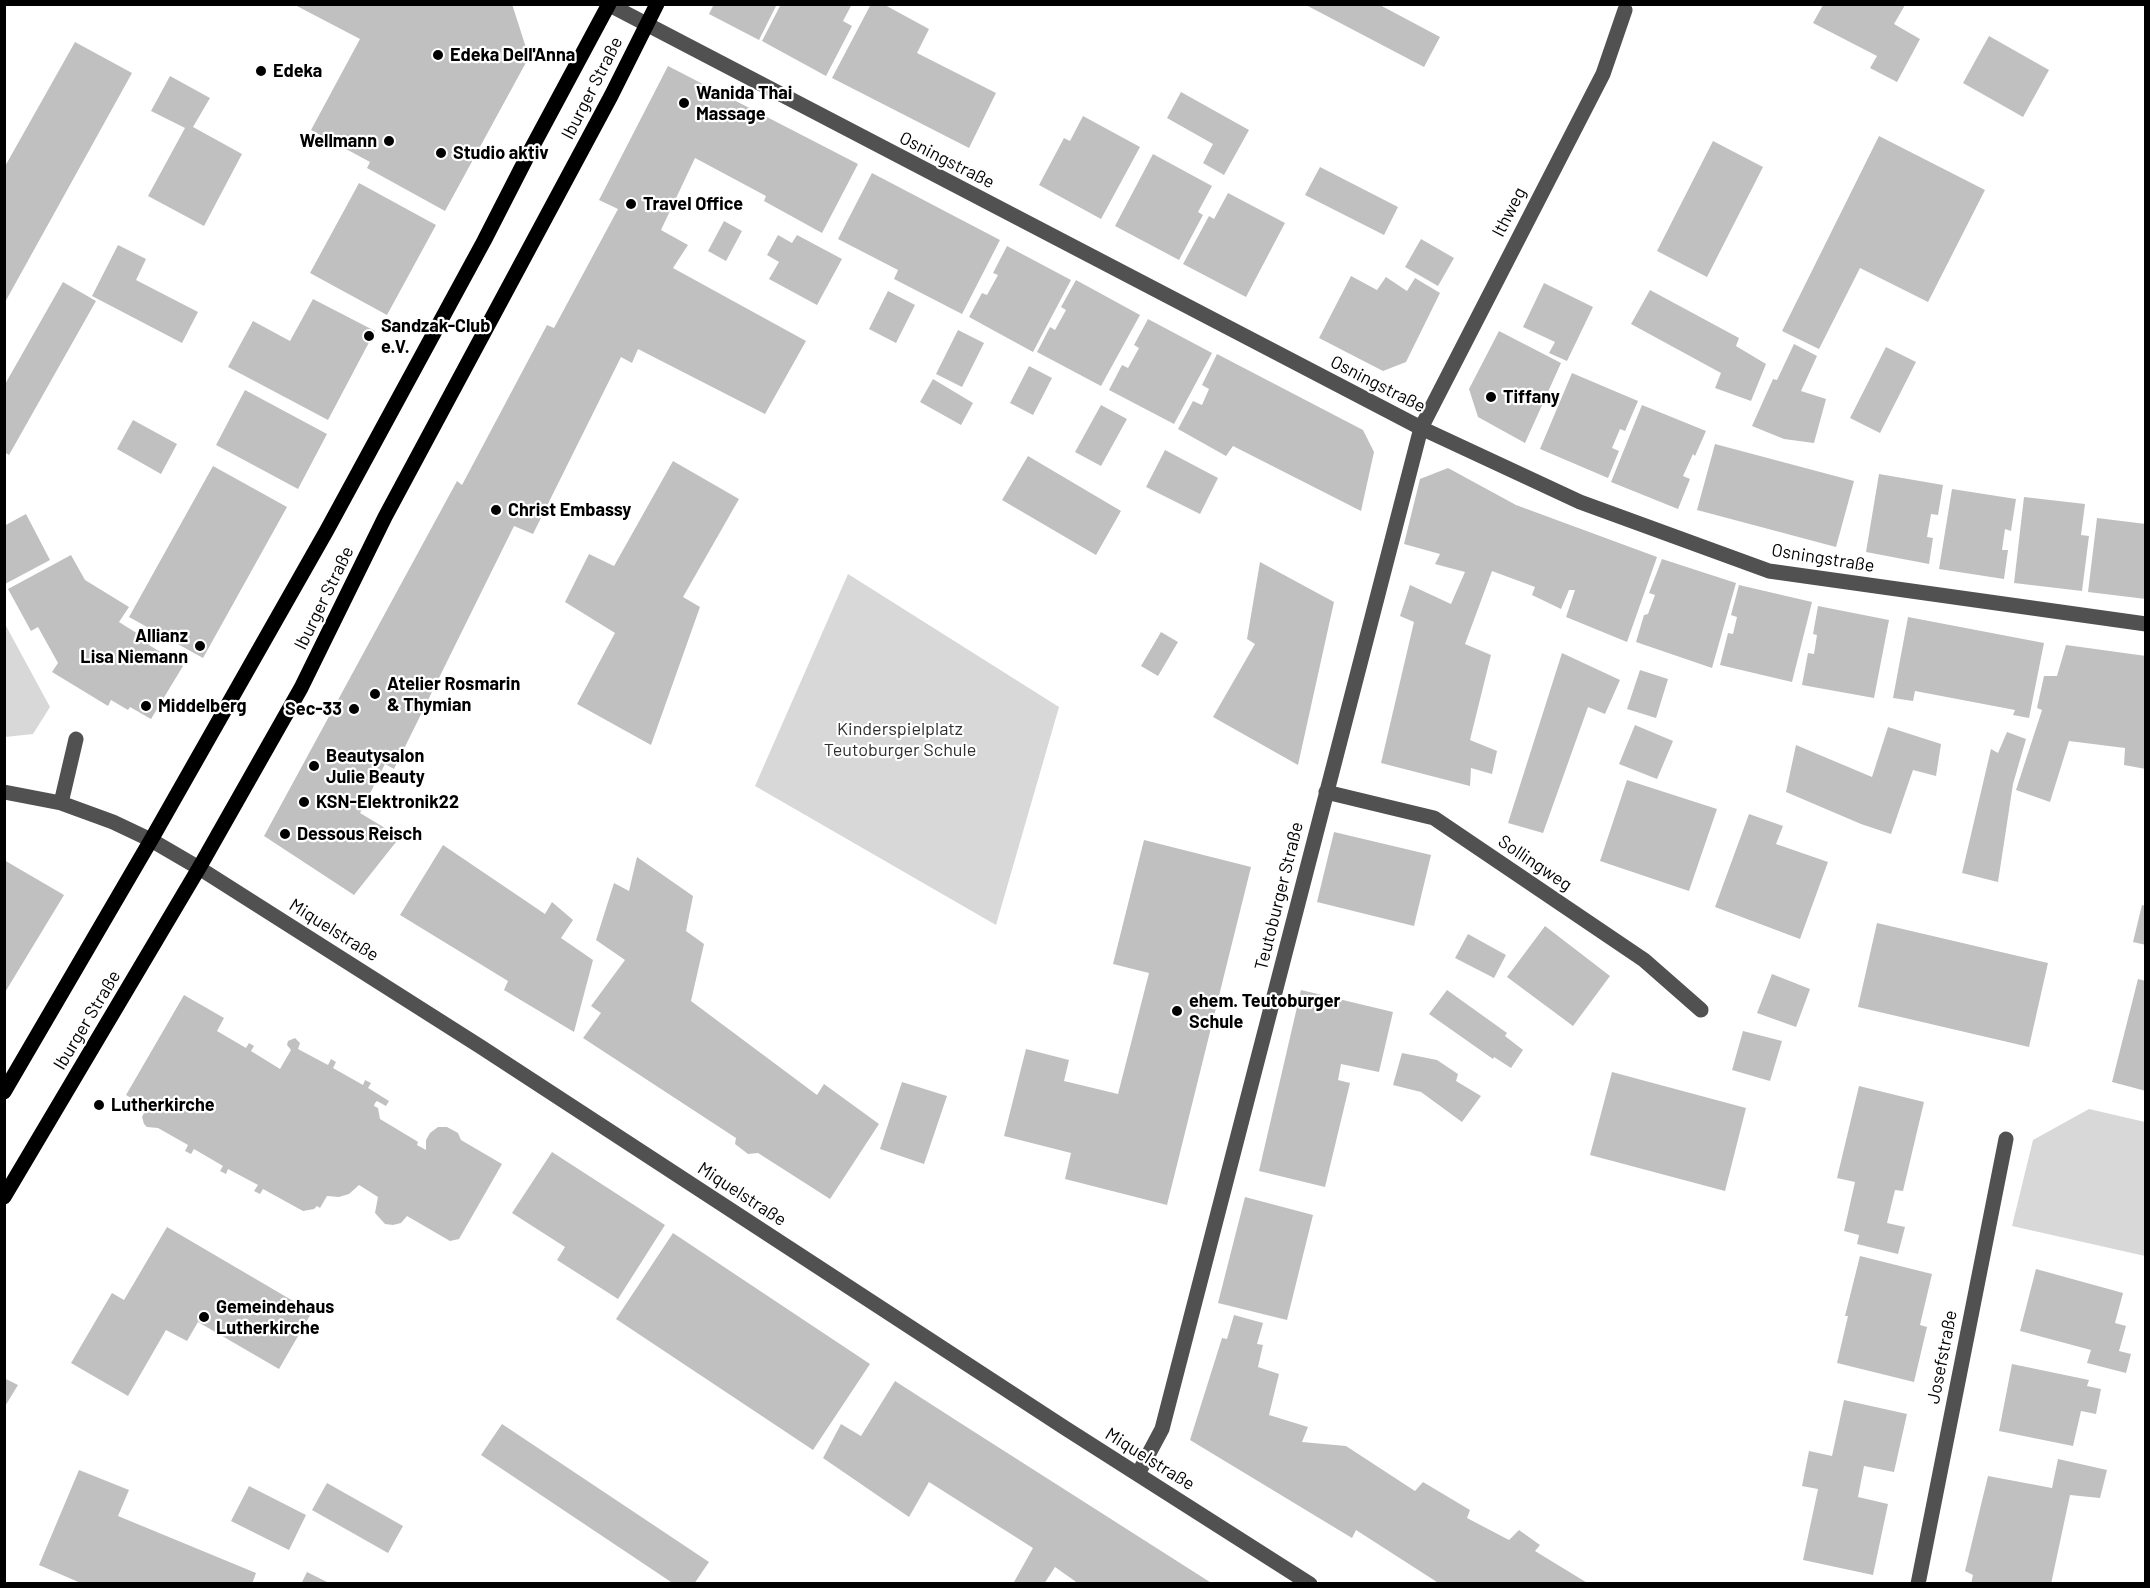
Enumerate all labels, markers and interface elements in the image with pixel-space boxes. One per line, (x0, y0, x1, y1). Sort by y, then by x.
street label: Iburger Straße (557, 33, 627, 143)
place label: Edeka Dell'Anna (450, 44, 575, 66)
marker: Edeka Dell'Anna (431, 48, 445, 62)
place label: Edeka (273, 60, 322, 82)
marker: Edeka (254, 64, 268, 78)
place label: Wanida Thai Massage (696, 82, 792, 124)
marker: Wanida Thai Massage (677, 96, 691, 110)
street label: Osningstraße (896, 127, 998, 193)
place label: Wellmann (299, 130, 377, 152)
marker: Wellmann (382, 134, 396, 148)
place label: Studio aktiv (453, 142, 549, 164)
marker: Studio aktiv (434, 146, 448, 160)
street label: Ithweg (1487, 184, 1531, 240)
place label: Travel Office (643, 193, 743, 215)
marker: Travel Office (624, 197, 638, 211)
place label: Sandzak-Club e.V. (381, 315, 490, 358)
marker: Sandzak-Club e.V. (362, 329, 376, 343)
street label: Osningstraße (1327, 351, 1429, 417)
place label: Tiffany (1503, 386, 1560, 408)
marker: Tiffany (1484, 390, 1498, 404)
place label: Christ Embassy (508, 499, 631, 521)
marker: Christ Embassy (489, 503, 503, 517)
street label: Osningstraße (1770, 539, 1876, 577)
street label: Iburger Straße (290, 543, 358, 653)
place label: Allianz Lisa Niemann (80, 625, 188, 668)
marker: Allianz Lisa Niemann (193, 639, 207, 653)
place label: Atelier Rosmarin & Thymian (387, 673, 520, 716)
marker: Atelier Rosmarin & Thymian (368, 687, 382, 701)
place label: Middelberg (158, 695, 247, 717)
place label: Sec-33 (285, 698, 342, 720)
marker: Middelberg (139, 699, 153, 713)
marker: Sec-33 (347, 702, 361, 716)
park label: Kinderspielplatz Teutoburger Schule (824, 718, 976, 760)
place label: Beautysalon Julie Beauty (326, 745, 425, 788)
marker: Beautysalon Julie Beauty (307, 759, 321, 773)
place label: KSN-Elektronik22 (316, 791, 459, 813)
marker: KSN-Elektronik22 (297, 795, 311, 809)
street label: Teutoburger Straße (1250, 820, 1308, 972)
place label: Dessous Reisch (297, 823, 422, 845)
marker: Dessous Reisch (278, 827, 292, 841)
street label: Sollingweg (1494, 830, 1576, 896)
street label: Miquelstraße (285, 894, 383, 966)
street label: Iburger Straße (49, 966, 125, 1074)
place label: ehem. Teutoburger Schule (1189, 990, 1340, 1032)
marker: ehem. Teutoburger Schule (1170, 1004, 1184, 1018)
place label: Lutherkirche (111, 1094, 215, 1116)
marker: Lutherkirche (92, 1098, 106, 1112)
street label: Miquelstraße (694, 1157, 790, 1231)
place label: Gemeindehaus Lutherkirche (216, 1296, 334, 1338)
street label: Josefstraße (1922, 1308, 1962, 1406)
marker: Gemeindehaus Lutherkirche (197, 1310, 211, 1324)
street label: Miquelstraße (1101, 1423, 1199, 1495)

